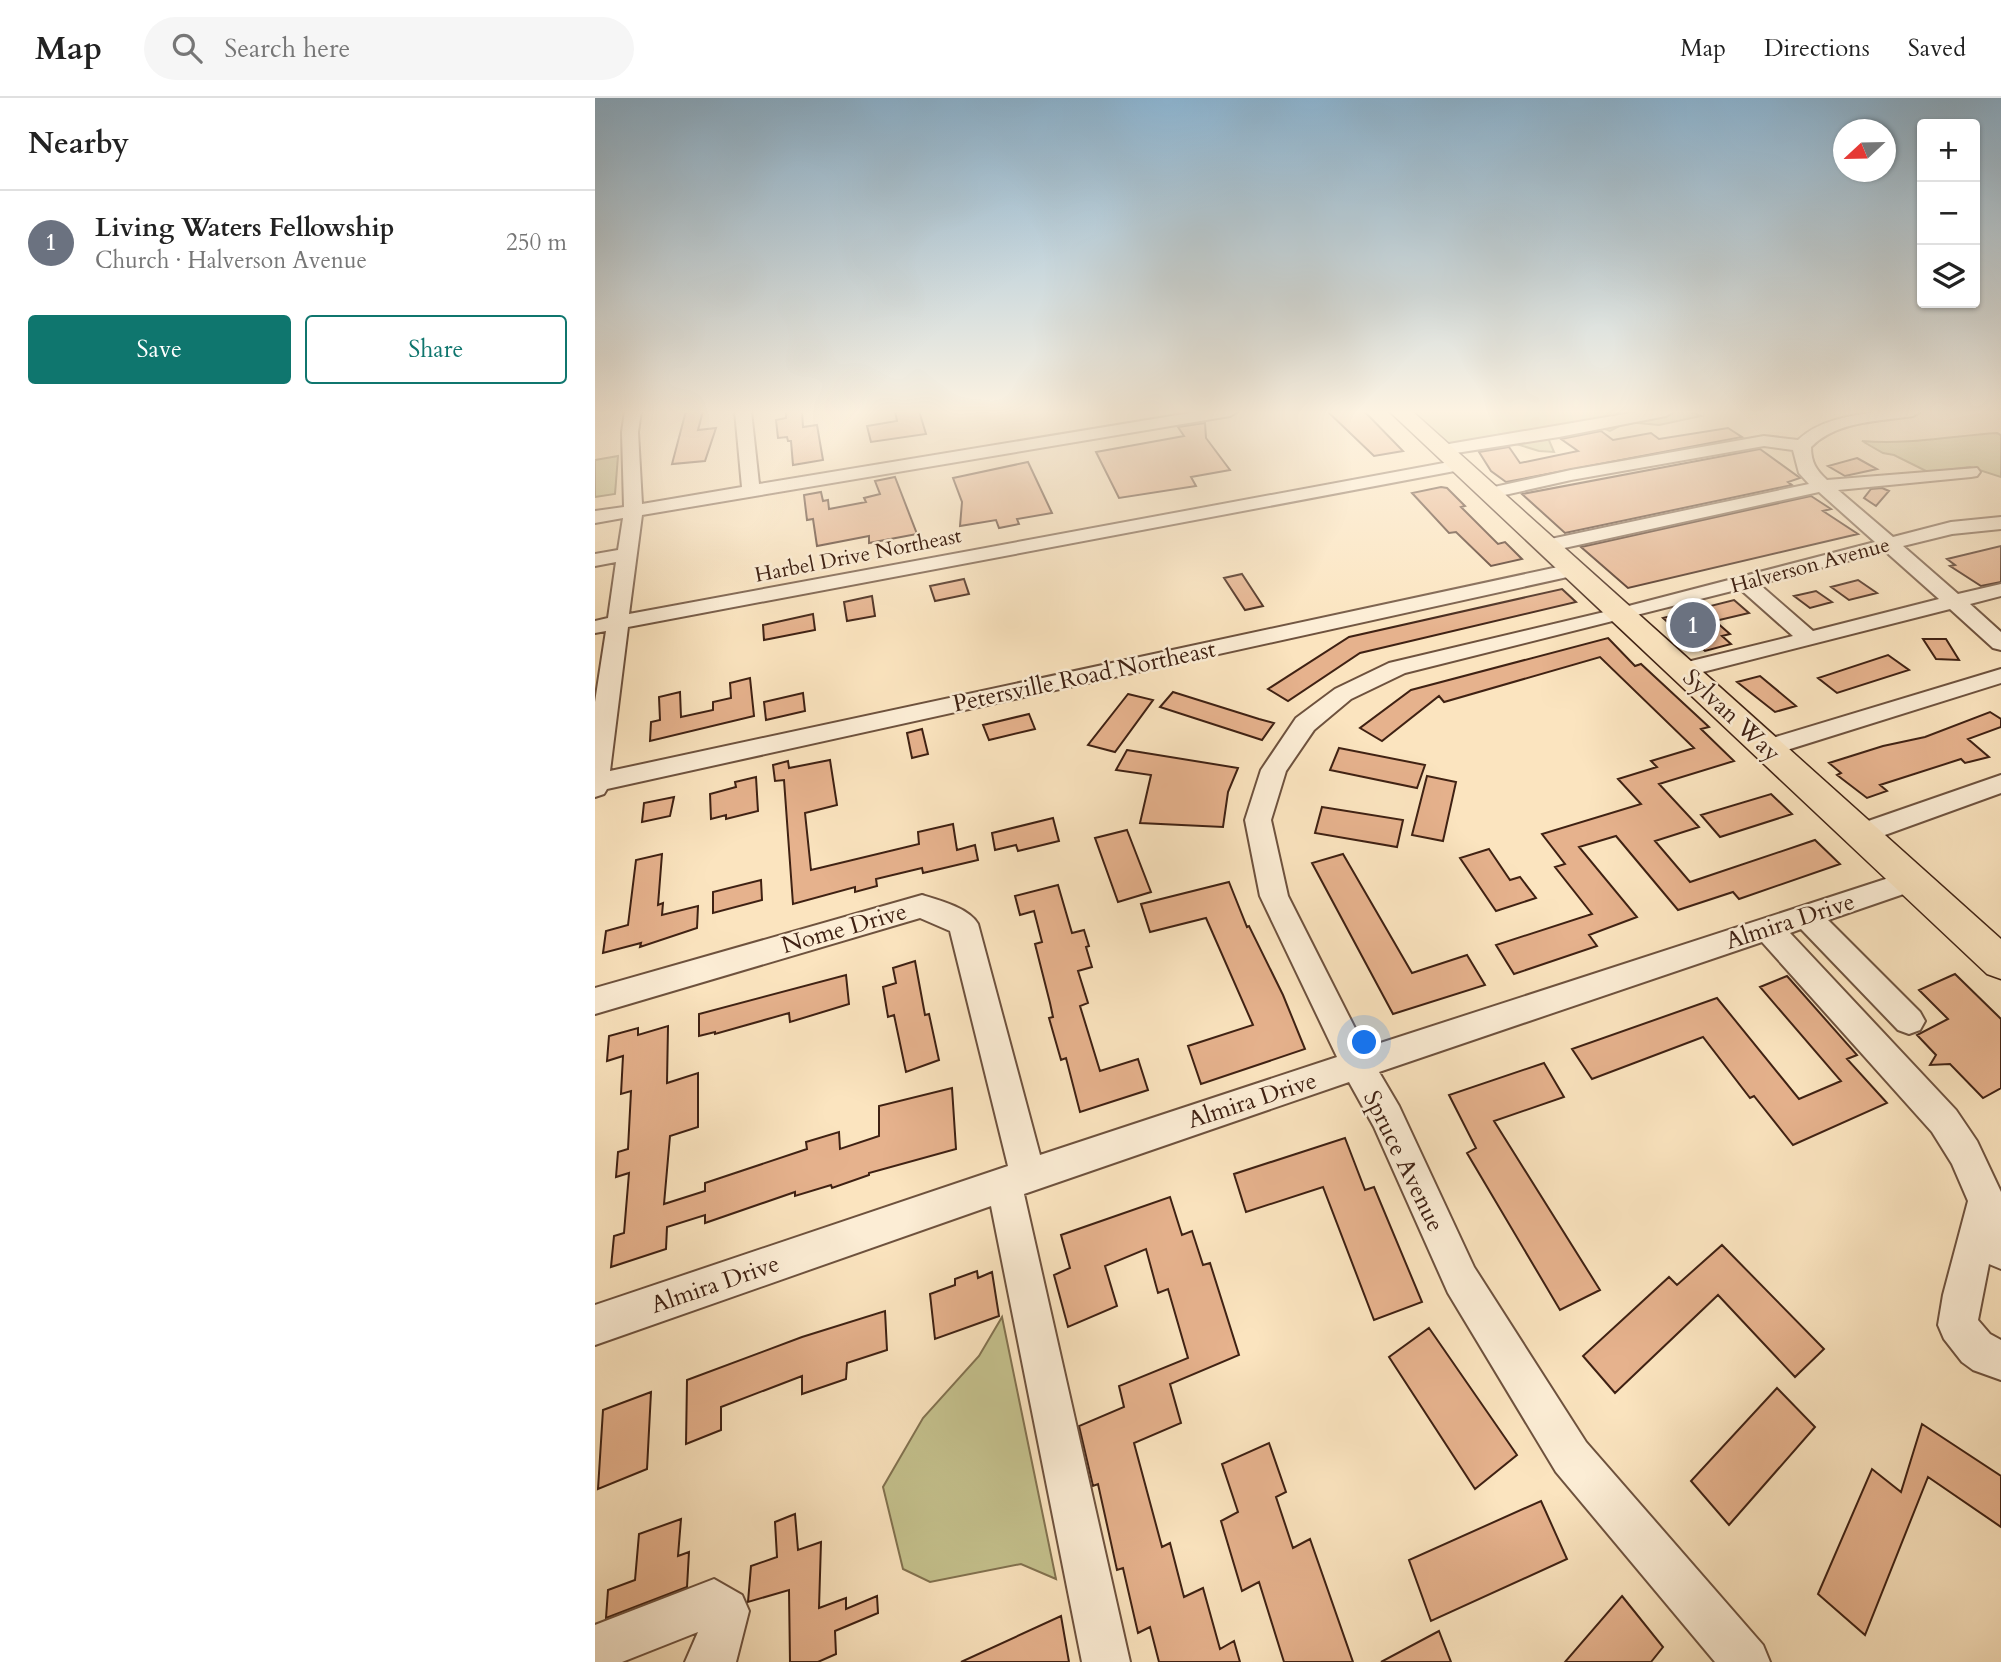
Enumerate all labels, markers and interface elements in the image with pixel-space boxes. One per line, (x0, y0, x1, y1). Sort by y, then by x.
search box (144, 17, 634, 80)
text: Map (35, 26, 102, 71)
icon: search (168, 29, 206, 67)
text: Search here (224, 31, 350, 66)
text: Map (1680, 32, 1726, 65)
text: Directions (1764, 32, 1870, 65)
text: Saved (1908, 32, 1966, 65)
north arrow (1833, 119, 1896, 182)
map controls (1917, 119, 1980, 308)
button: + (1917, 119, 1980, 182)
text: Nearby (28, 123, 129, 164)
button: − (1917, 182, 1980, 245)
text: Living Waters Fellowship (95, 210, 395, 245)
text: 1 (45, 227, 57, 258)
text: 250 m (506, 227, 567, 258)
text: Church · Halverson Avenue (95, 245, 367, 276)
button: layers (1917, 245, 1980, 308)
button: Save (28, 315, 291, 384)
button: Share (305, 315, 567, 384)
street label: Harbel Drive Northeast (752, 521, 964, 590)
street label: Halverson Avenue (1727, 530, 1893, 601)
pin: 1 (1670, 599, 1716, 651)
street label: Petersville Road Northeast (950, 632, 1219, 720)
street label: Sylvan Way (1675, 661, 1788, 770)
street label: Almira Drive (1721, 885, 1859, 958)
street label: Nome Drive (778, 895, 911, 962)
your location (1347, 1025, 1381, 1059)
street label: Almira Drive (1183, 1064, 1321, 1137)
street label: Spruce Avenue (1355, 1085, 1452, 1237)
street label: Almira Drive (647, 1247, 784, 1322)

